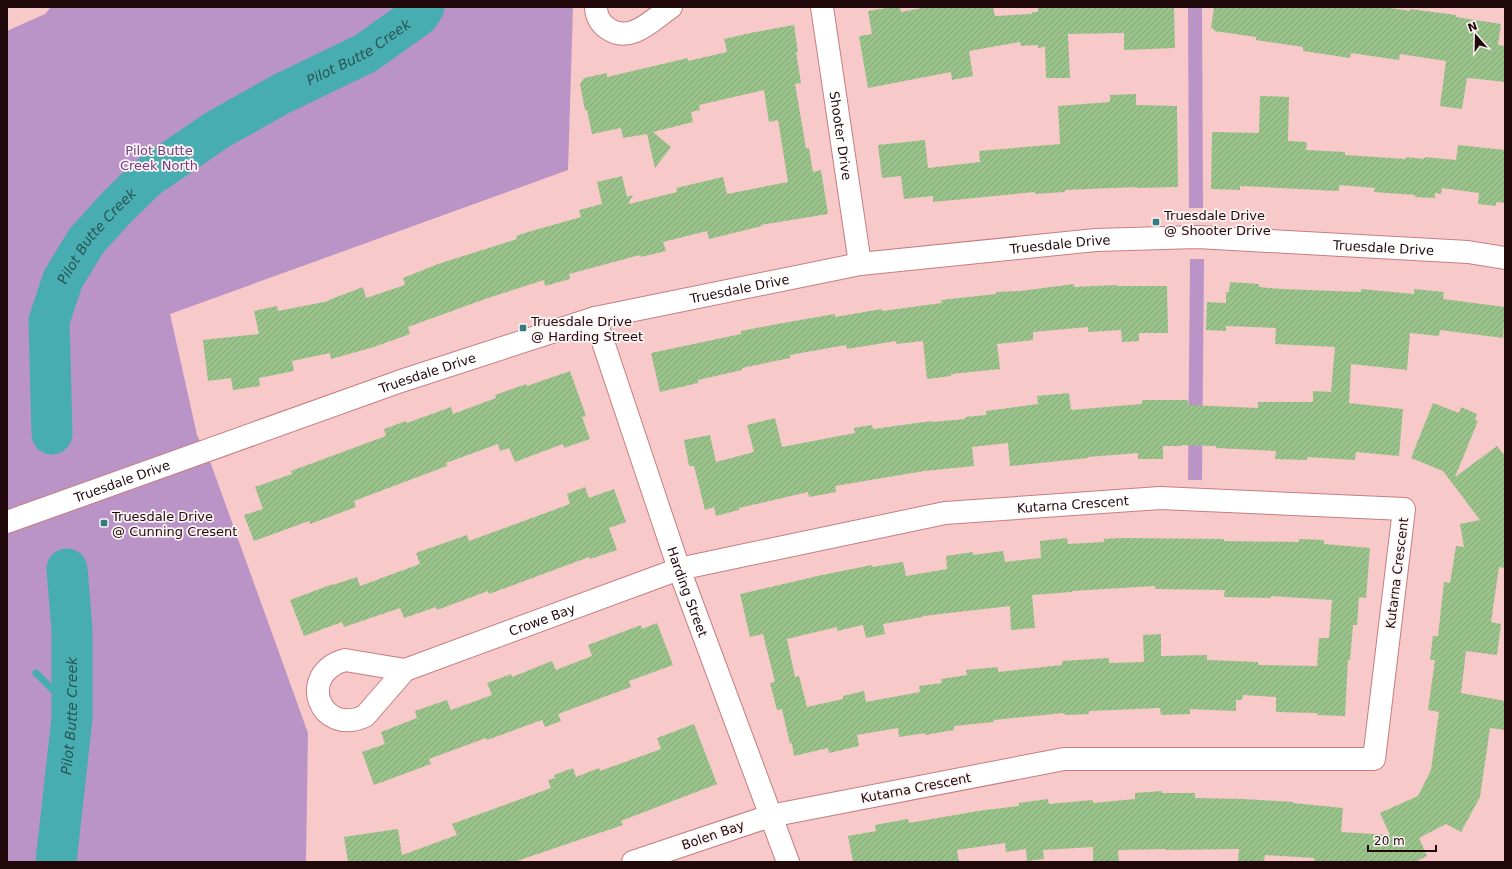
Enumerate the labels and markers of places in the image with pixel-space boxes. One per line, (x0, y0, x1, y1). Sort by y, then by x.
place label: Truesdale Drive @ Shooter Drive (1163, 208, 1271, 238)
marker: Truesdale Drive @ Shooter Drive (1151, 217, 1161, 227)
place label: Truesdale Drive @ Harding Street (530, 314, 643, 344)
marker: Truesdale Drive @ Harding Street (518, 323, 528, 333)
place label: Truesdale Drive @ Cunning Cresent (111, 509, 237, 539)
marker: Truesdale Drive @ Cunning Cresent (99, 518, 109, 528)

